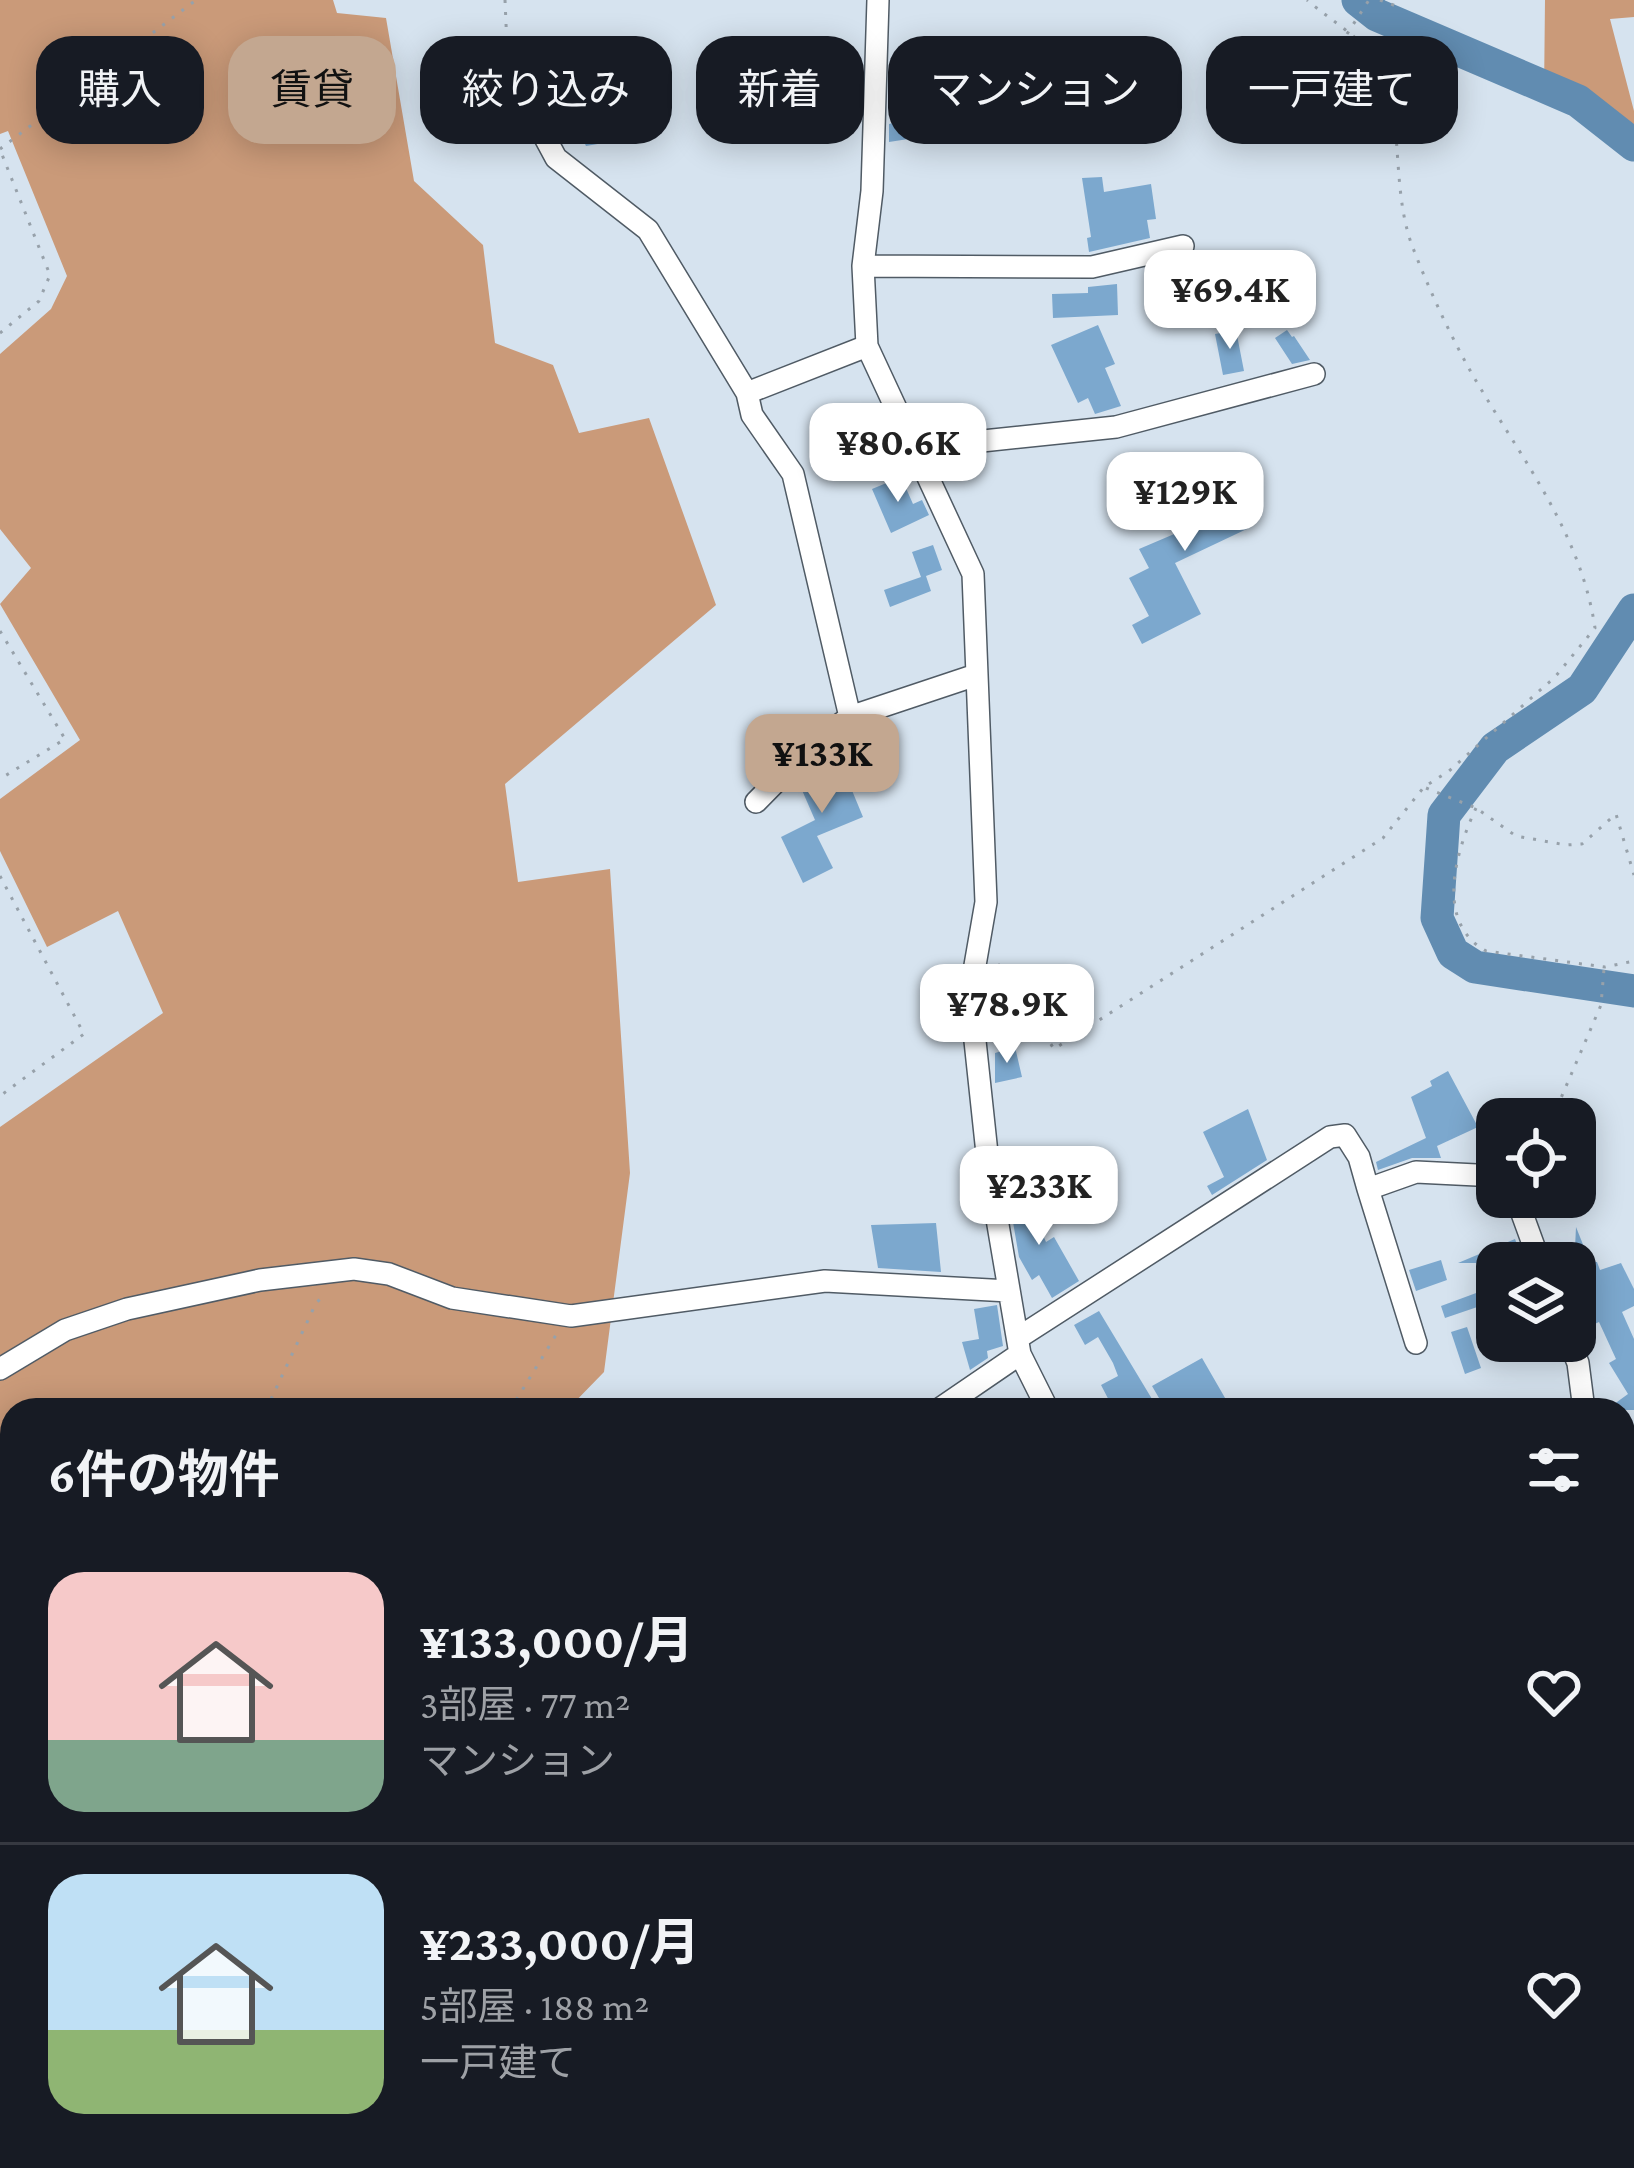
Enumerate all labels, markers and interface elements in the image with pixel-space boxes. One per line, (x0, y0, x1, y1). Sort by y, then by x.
chip: 購入 (36, 36, 204, 144)
chip: 賃貸 (228, 36, 396, 144)
chip: 絞り込み (420, 36, 672, 144)
chip: 新着 (696, 36, 864, 144)
chip: マンション (888, 36, 1182, 144)
chip: 一戸建て (1206, 36, 1458, 144)
pin: ¥69.4K (1132, 250, 1328, 352)
text: ¥69.4K (1171, 267, 1289, 310)
pin: ¥80.6K (800, 403, 996, 505)
text: ¥80.6K (836, 420, 960, 463)
pin: ¥129K (1101, 452, 1269, 554)
text: ¥129K (1134, 469, 1236, 512)
pin: ¥133K (738, 714, 906, 816)
text: ¥133K (772, 731, 872, 774)
pin: ¥78.9K (909, 964, 1105, 1066)
text: ¥78.9K (947, 981, 1067, 1024)
map controls (1476, 1098, 1596, 1362)
button: locate (1476, 1098, 1596, 1218)
pin: ¥233K (955, 1146, 1123, 1248)
text: ¥233K (987, 1163, 1091, 1206)
button: layers (1476, 1242, 1596, 1362)
icon: filters (1521, 1437, 1587, 1503)
text: 6件の物件 (48, 1446, 280, 1503)
text: ¥133,000/月 (420, 1612, 694, 1669)
icon: home (144, 1620, 288, 1764)
icon: heart (1521, 1659, 1587, 1725)
text: 3部屋 · 77 m² (420, 1683, 630, 1726)
text: マンション (420, 1739, 615, 1782)
text: ¥233,000/月 (420, 1914, 700, 1971)
icon: home (144, 1922, 288, 2066)
icon: heart (1521, 1961, 1587, 2027)
text: 5部屋 · 188 m² (420, 1985, 649, 2028)
text: 一戸建て (420, 2041, 576, 2084)

